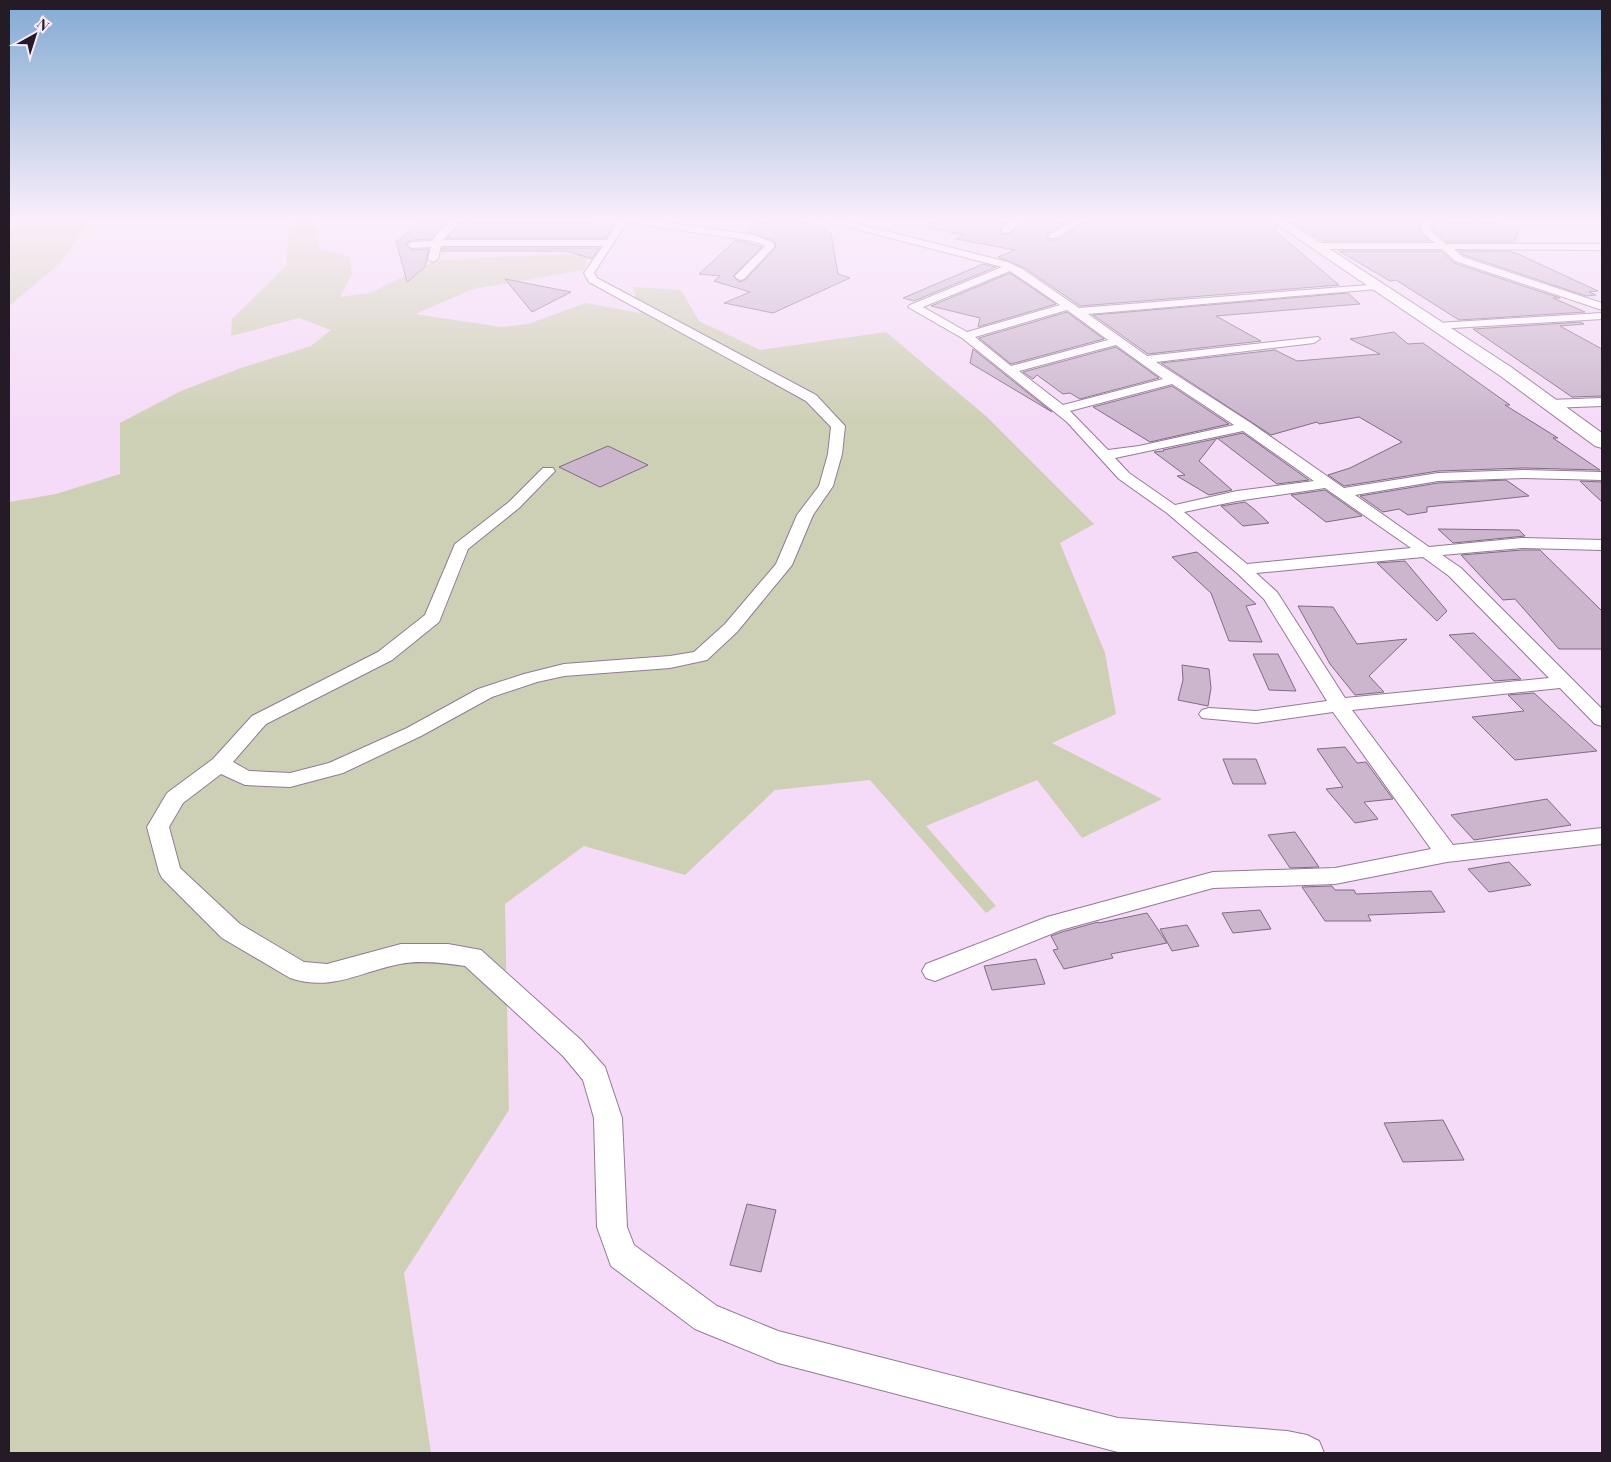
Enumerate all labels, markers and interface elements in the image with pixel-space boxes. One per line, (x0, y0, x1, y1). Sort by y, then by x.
north arrow (10, 10, 60, 60)
text: N (34, 14, 53, 35)

